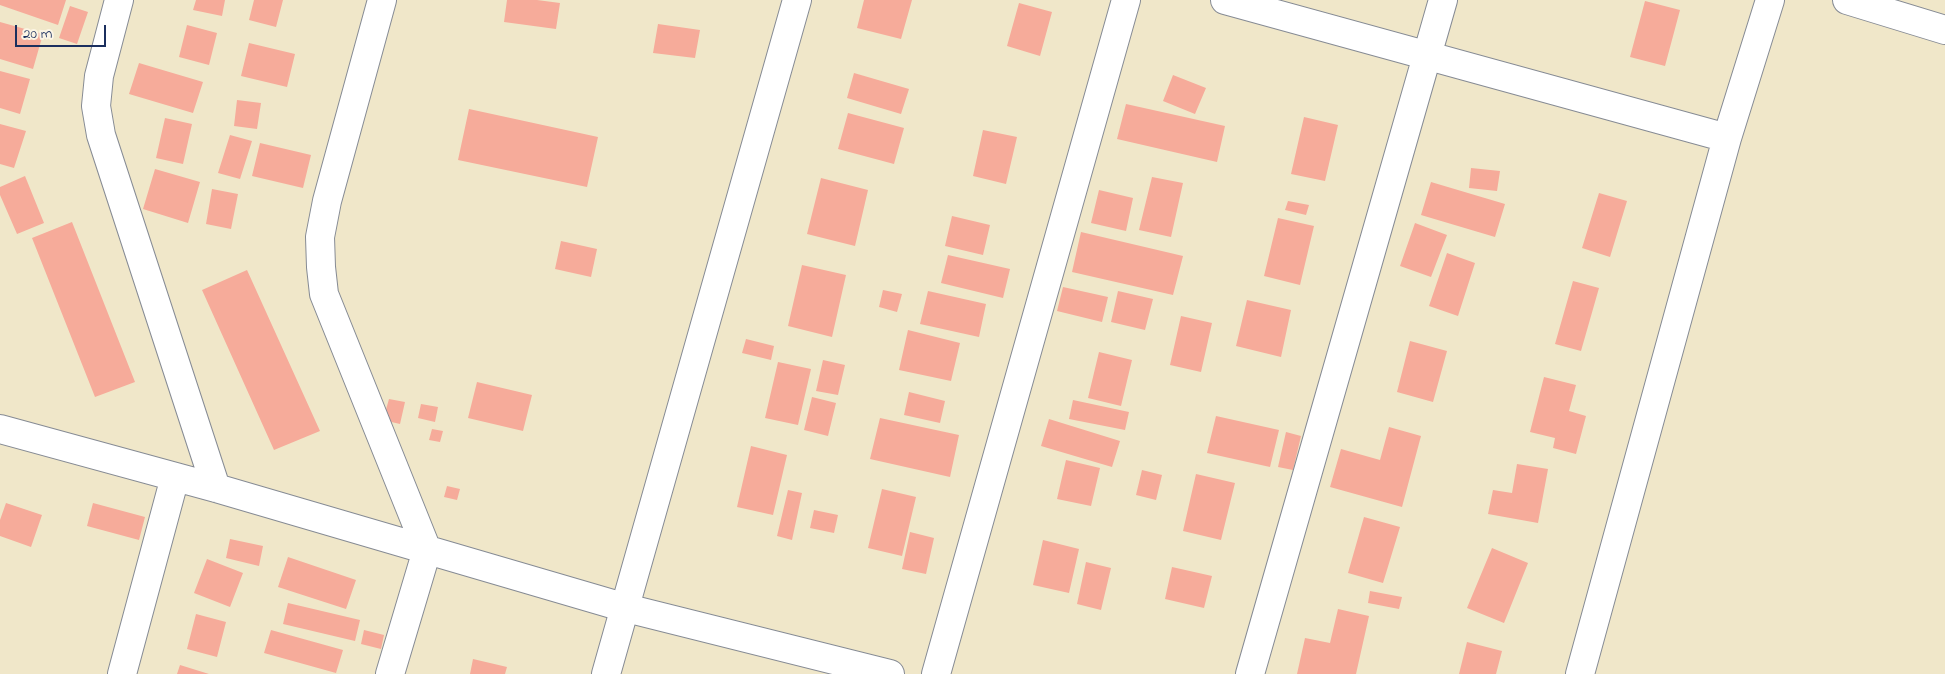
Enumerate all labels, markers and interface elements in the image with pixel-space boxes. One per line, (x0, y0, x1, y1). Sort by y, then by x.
scale bar (18, 15, 109, 47)
text: 20 m (23, 23, 52, 45)

